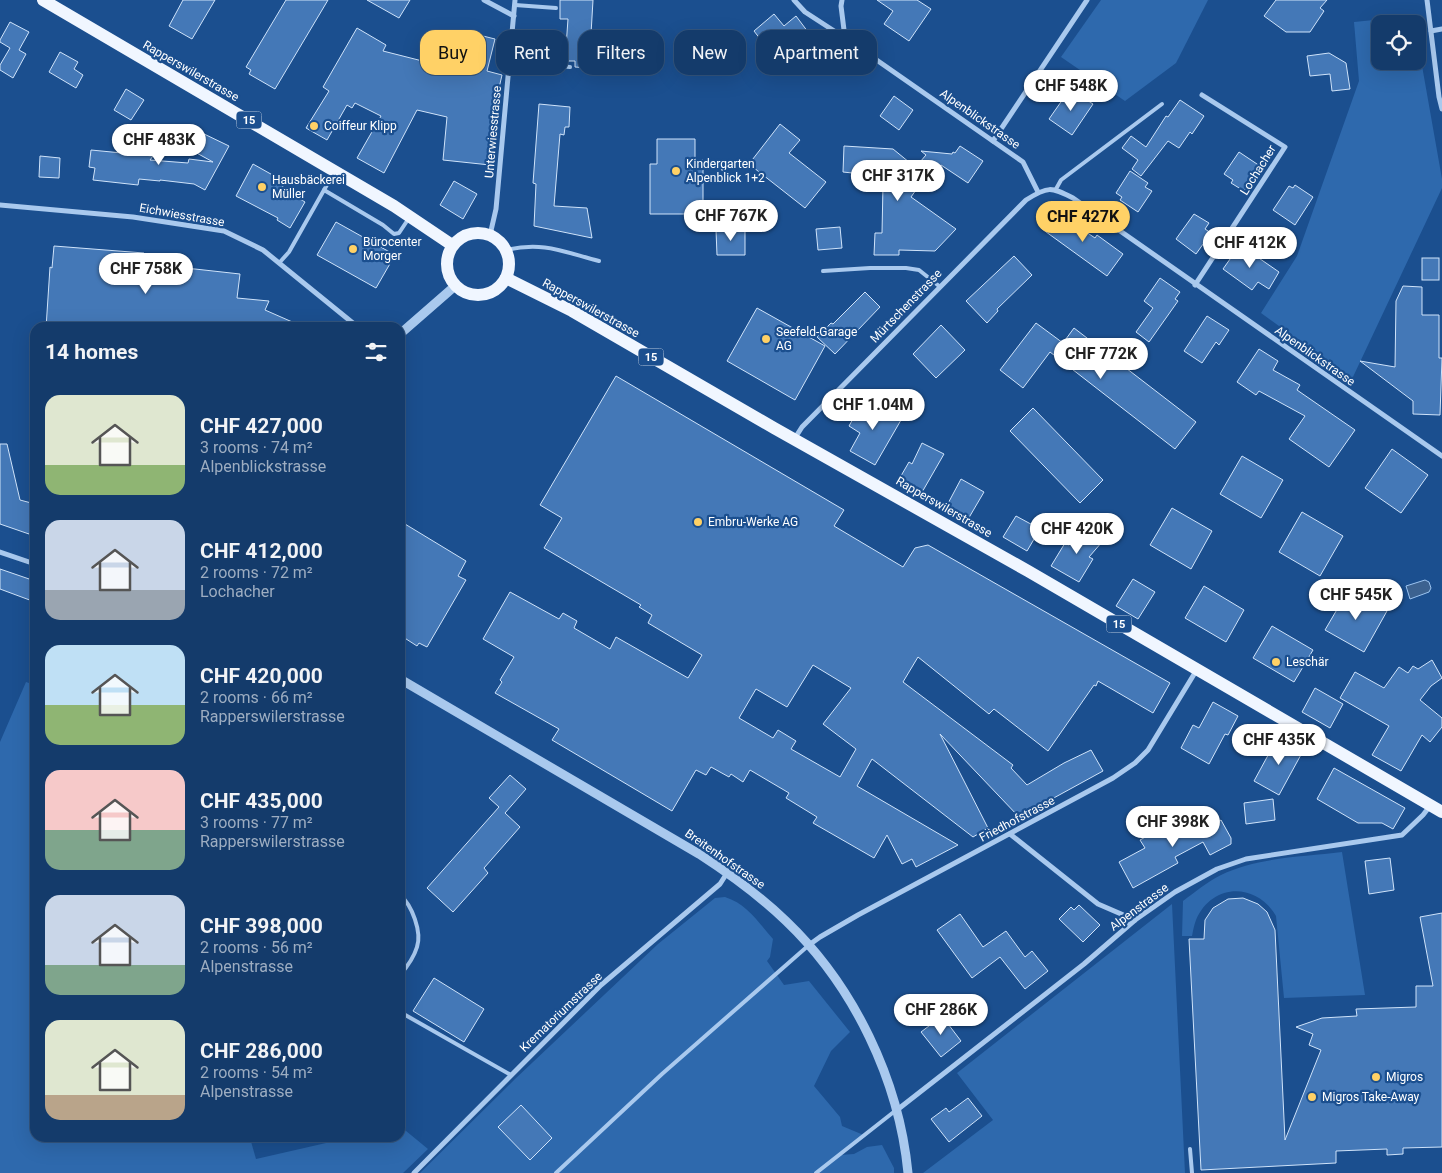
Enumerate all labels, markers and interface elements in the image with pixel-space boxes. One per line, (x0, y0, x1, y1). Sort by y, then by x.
map controls (1371, 15, 1426, 70)
button: locate (1371, 15, 1426, 70)
chip: Buy (420, 30, 486, 75)
chip: Rent (496, 30, 568, 75)
chip: Filters (578, 30, 664, 75)
chip: New (674, 30, 746, 75)
chip: Apartment (756, 30, 877, 75)
street label: Rapperswilerstrasse (140, 38, 242, 104)
pin: CHF 548K (1019, 70, 1123, 112)
text: CHF 548K (1035, 76, 1107, 95)
street label: Unterwiesstrasse (482, 85, 504, 179)
street label: Alpenblickstrasse (937, 86, 1023, 152)
road number: 15 (236, 112, 262, 128)
place label: Coiffeur Klipp (324, 119, 397, 133)
marker: Coiffeur Klipp (308, 120, 320, 132)
pin: CHF 483K (107, 124, 211, 166)
text: CHF 483K (123, 130, 195, 149)
street label: Lochacher (1237, 143, 1279, 197)
place label: Kindergarten Alpenblick 1+2 (686, 157, 765, 185)
pin: CHF 317K (846, 160, 950, 202)
marker: Kindergarten Alpenblick 1+2 (670, 165, 682, 177)
text: CHF 317K (862, 166, 934, 185)
place label: Hausbäckerei Müller (272, 173, 345, 201)
marker: Hausbäckerei Müller (256, 181, 268, 193)
pin: CHF 767K (679, 200, 783, 242)
pin: CHF 427K (1031, 200, 1135, 243)
street label: Eichwiesstrasse (138, 201, 226, 229)
text: CHF 767K (695, 206, 767, 225)
text: CHF 427K (1047, 207, 1119, 226)
pin: CHF 412K (1198, 226, 1302, 269)
text: CHF 412K (1214, 233, 1286, 252)
place label: Bürocenter Morger (363, 235, 422, 263)
marker: Bürocenter Morger (347, 243, 359, 255)
pin: CHF 758K (94, 252, 198, 295)
text: CHF 758K (110, 259, 182, 278)
street label: Mürtschenstrasse (867, 266, 945, 346)
street label: Rapperswilerstrasse (540, 276, 642, 340)
street label: Alpenblickstrasse (1272, 323, 1358, 389)
place label: Seefeld-Garage AG (776, 325, 857, 353)
marker: Seefeld-Garage AG (760, 333, 772, 345)
icon: filters (362, 338, 390, 366)
pin: CHF 772K (1049, 338, 1153, 380)
text: 14 homes (45, 340, 138, 364)
text: CHF 772K (1065, 344, 1137, 363)
road number: 15 (638, 348, 664, 366)
pin: CHF 1.04M (816, 388, 930, 431)
text: CHF 1.04M (833, 395, 913, 414)
text: CHF 427,000 (200, 414, 323, 438)
icon: home (85, 415, 145, 475)
text: 3 rooms · 74 m² (200, 438, 313, 457)
text: Alpenblickstrasse (200, 457, 326, 476)
street label: Rapperswilerstrasse (893, 474, 995, 540)
pin: CHF 420K (1025, 512, 1129, 555)
place label: Embru-Werke AG (708, 515, 798, 529)
marker: Embru-Werke AG (692, 516, 704, 528)
text: CHF 420K (1041, 519, 1113, 538)
text: CHF 412,000 (200, 539, 323, 563)
icon: home (85, 540, 145, 600)
text: 2 rooms · 72 m² (200, 563, 313, 582)
pin: CHF 545K (1304, 578, 1408, 621)
text: Lochacher (200, 582, 275, 601)
text: CHF 545K (1320, 585, 1392, 604)
road number: 15 (1106, 616, 1132, 632)
place label: Leschär (1286, 655, 1329, 669)
marker: Leschär (1270, 656, 1282, 668)
text: CHF 420,000 (200, 664, 323, 688)
icon: home (85, 665, 145, 725)
text: 2 rooms · 66 m² (200, 688, 313, 707)
text: Rapperswilerstrasse (200, 707, 345, 726)
pin: CHF 435K (1227, 724, 1331, 766)
text: CHF 435K (1243, 730, 1315, 749)
text: CHF 435,000 (200, 789, 323, 813)
icon: home (85, 790, 145, 850)
street label: Friedhofstrasse (977, 793, 1057, 845)
pin: CHF 398K (1121, 806, 1225, 848)
text: CHF 398K (1137, 812, 1209, 831)
text: 3 rooms · 77 m² (200, 813, 313, 832)
street label: Breitenhofstrasse (682, 826, 768, 892)
text: Rapperswilerstrasse (200, 832, 345, 851)
street label: Alpenstrasse (1107, 880, 1171, 934)
text: CHF 398,000 (200, 914, 323, 938)
icon: home (85, 915, 145, 975)
text: 2 rooms · 56 m² (200, 938, 313, 957)
text: Alpenstrasse (200, 957, 293, 976)
street label: Krematoriumstrasse (517, 969, 605, 1055)
pin: CHF 286K (889, 994, 993, 1036)
text: CHF 286K (905, 1000, 977, 1019)
text: CHF 286,000 (200, 1039, 323, 1063)
icon: home (85, 1040, 145, 1100)
text: 2 rooms · 54 m² (200, 1063, 313, 1082)
place label: Migros (1386, 1070, 1423, 1084)
marker: Migros (1370, 1071, 1382, 1083)
text: Alpenstrasse (200, 1082, 293, 1101)
place label: Migros Take-Away (1322, 1090, 1420, 1104)
marker: Migros Take-Away (1306, 1091, 1318, 1103)

